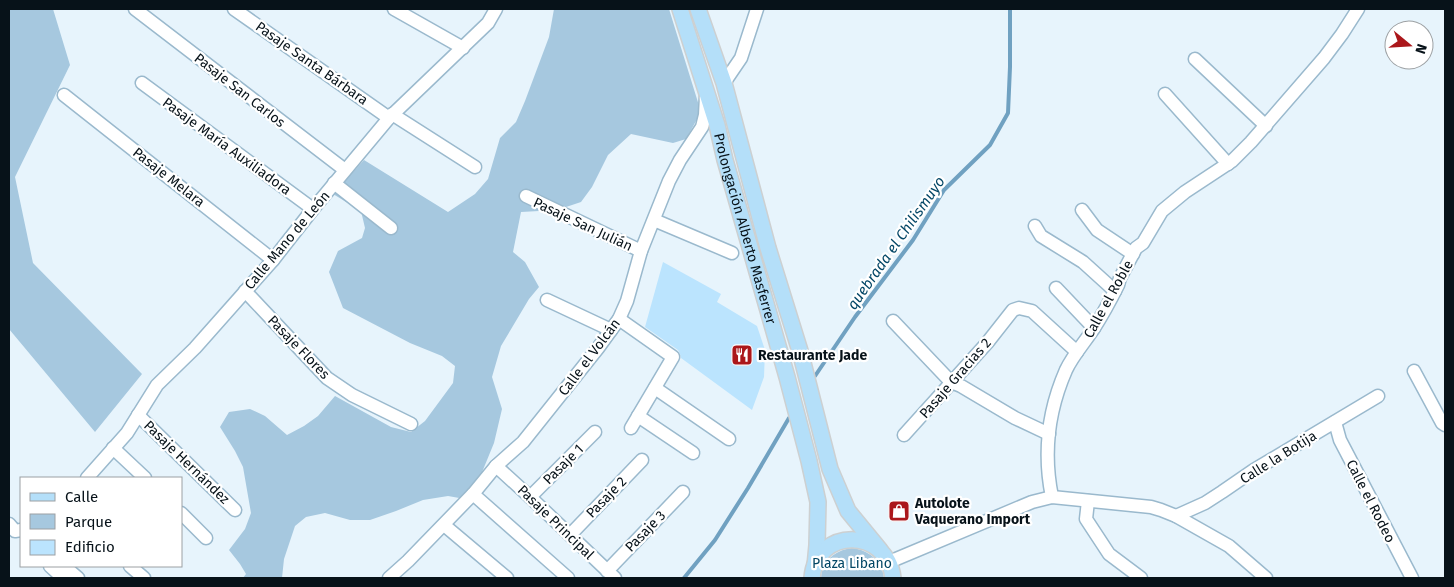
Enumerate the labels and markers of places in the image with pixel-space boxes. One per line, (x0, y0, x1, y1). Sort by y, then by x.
restaurant icon: Restaurante Jade (730, 343, 754, 367)
place label: Restaurante Jade (758, 347, 867, 364)
place label: Autolote Vaquerano Import (914, 495, 1031, 528)
shop icon: Autolote Vaquerano Import (887, 499, 911, 523)

